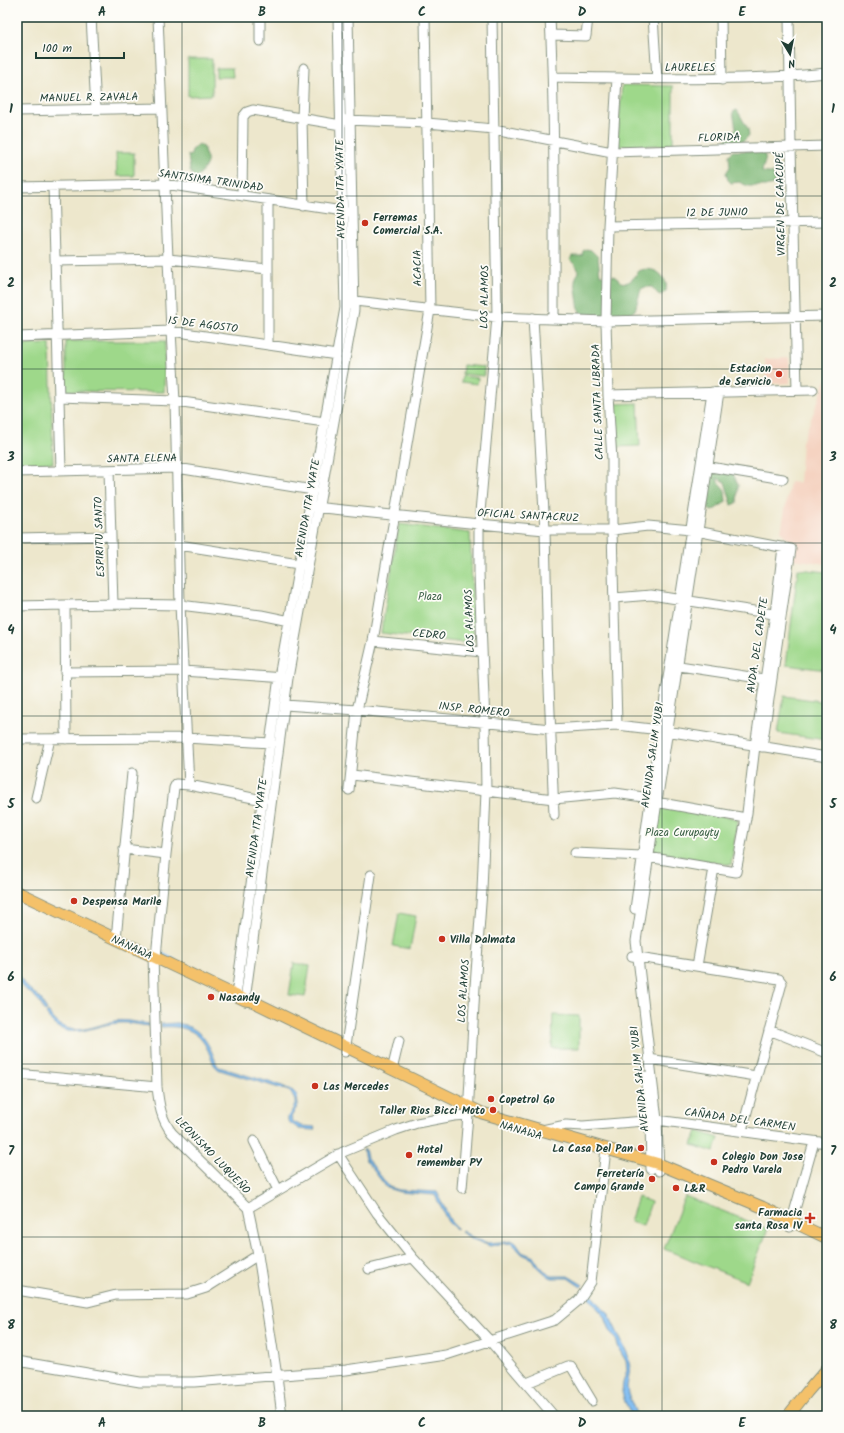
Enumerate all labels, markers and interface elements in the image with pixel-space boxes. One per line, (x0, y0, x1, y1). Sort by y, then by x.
text: A (98, 2, 106, 23)
text: B (258, 2, 266, 23)
text: C (418, 2, 426, 23)
text: D (578, 2, 587, 23)
text: E (738, 2, 746, 23)
scale bar (36, 34, 124, 60)
north arrow (770, 34, 810, 74)
text: 100 m (42, 39, 73, 58)
text: N (787, 53, 797, 72)
street label: LAURELES (665, 59, 715, 77)
street label: MANUEL R. ZAVALA (40, 88, 139, 108)
text: 1 (9, 99, 13, 120)
text: 1 (831, 99, 835, 120)
street label: FLORIDA (698, 128, 741, 148)
street label: AVENIDA ITA YVATE (331, 138, 351, 239)
street label: VIRGEN DE CAACUPÉ (771, 151, 791, 256)
street label: SANTISIMA TRINIDAD (157, 165, 264, 197)
street label: 12 DE JUNIO (686, 203, 748, 223)
place label: Ferremas Comercial S.A. (373, 209, 443, 240)
marker: Ferremas Comercial S.A. (360, 218, 370, 228)
street label: ACACIA (409, 249, 427, 286)
street label: LOS ALAMOS (475, 265, 495, 329)
text: 2 (7, 273, 15, 294)
text: 2 (829, 273, 837, 294)
street label: 15 DE AGOSTO (167, 312, 239, 338)
street label: CALLE SANTA LIBRADA (587, 343, 609, 460)
place label: Estacion de Servicio (719, 360, 771, 391)
marker: Estacion de Servicio (774, 369, 784, 379)
text: 3 (6, 447, 15, 468)
text: 3 (828, 447, 837, 468)
street label: SANTA ELENA (107, 449, 177, 469)
street label: AVENIDA ITA YVATE (290, 457, 326, 559)
street label: ESPIRITU SANTO (90, 496, 110, 578)
street label: OFICIAL SANTACRUZ (477, 504, 580, 528)
park label: Plaza (418, 588, 442, 606)
street label: LOS ALAMOS (460, 589, 480, 653)
street label: AVDA. DEL CADETE (742, 596, 774, 694)
text: 4 (7, 620, 15, 641)
text: 4 (829, 620, 837, 641)
street label: CEDRO (412, 625, 447, 645)
street label: INSP. ROMERO (438, 697, 510, 723)
street label: AVENIDA SALIM YUBI (637, 701, 669, 809)
street label: AVENIDA ITA YVATE (241, 777, 273, 879)
text: 5 (7, 794, 16, 815)
text: 5 (829, 794, 838, 815)
park label: Plaza Curupayty (645, 824, 720, 842)
place label: Despensa Marile (82, 893, 162, 911)
marker: Despensa Marile (69, 896, 79, 906)
street label: NANAWA (108, 931, 155, 965)
place label: Villa Dalmata (450, 931, 516, 949)
marker: Villa Dalmata (437, 934, 447, 944)
street label: LOS ALAMOS (453, 959, 475, 1023)
text: 6 (7, 967, 15, 988)
text: 6 (829, 967, 837, 988)
place label: Nasandy (219, 989, 260, 1007)
marker: Nasandy (206, 992, 216, 1002)
street label: AVENIDA SALIM YUBI (625, 1025, 655, 1133)
place label: Las Mercedes (323, 1078, 390, 1096)
marker: Las Mercedes (310, 1081, 320, 1091)
place label: Copetrol Go (499, 1091, 555, 1109)
marker: Copetrol Go (486, 1094, 496, 1104)
place label: Taller Rios Bicci Moto (379, 1102, 485, 1120)
street label: CAÑADA DEL CARMEN (683, 1103, 797, 1137)
marker: Taller Rios Bicci Moto (488, 1105, 498, 1115)
street label: LEONISMO LUQUEÑO (170, 1113, 255, 1199)
street label: NANAWA (497, 1116, 544, 1146)
place label: La Casa Del Pan (552, 1140, 633, 1158)
text: 7 (8, 1141, 15, 1162)
place label: Hotel remember PY (417, 1141, 483, 1172)
text: 7 (830, 1141, 837, 1162)
marker: La Casa Del Pan (636, 1143, 646, 1153)
place label: Colegio Don Jose Pedro Varela (722, 1148, 804, 1179)
marker: Hotel remember PY (404, 1150, 414, 1160)
marker: Colegio Don Jose Pedro Varela (709, 1157, 719, 1167)
place label: Ferretería Campo Grande (574, 1165, 645, 1196)
marker: Ferretería Campo Grande (647, 1174, 657, 1184)
place label: L&R (684, 1180, 706, 1198)
marker: L&R (671, 1183, 681, 1193)
place label: Farmacia santa Rosa IV (734, 1204, 803, 1235)
marker: Farmacia santa Rosa IV (805, 1213, 815, 1223)
text: 8 (7, 1315, 15, 1336)
text: 8 (829, 1315, 837, 1336)
text: A (98, 1413, 106, 1433)
text: B (258, 1413, 266, 1433)
text: C (418, 1413, 426, 1433)
text: D (578, 1413, 587, 1433)
text: E (738, 1413, 746, 1433)

